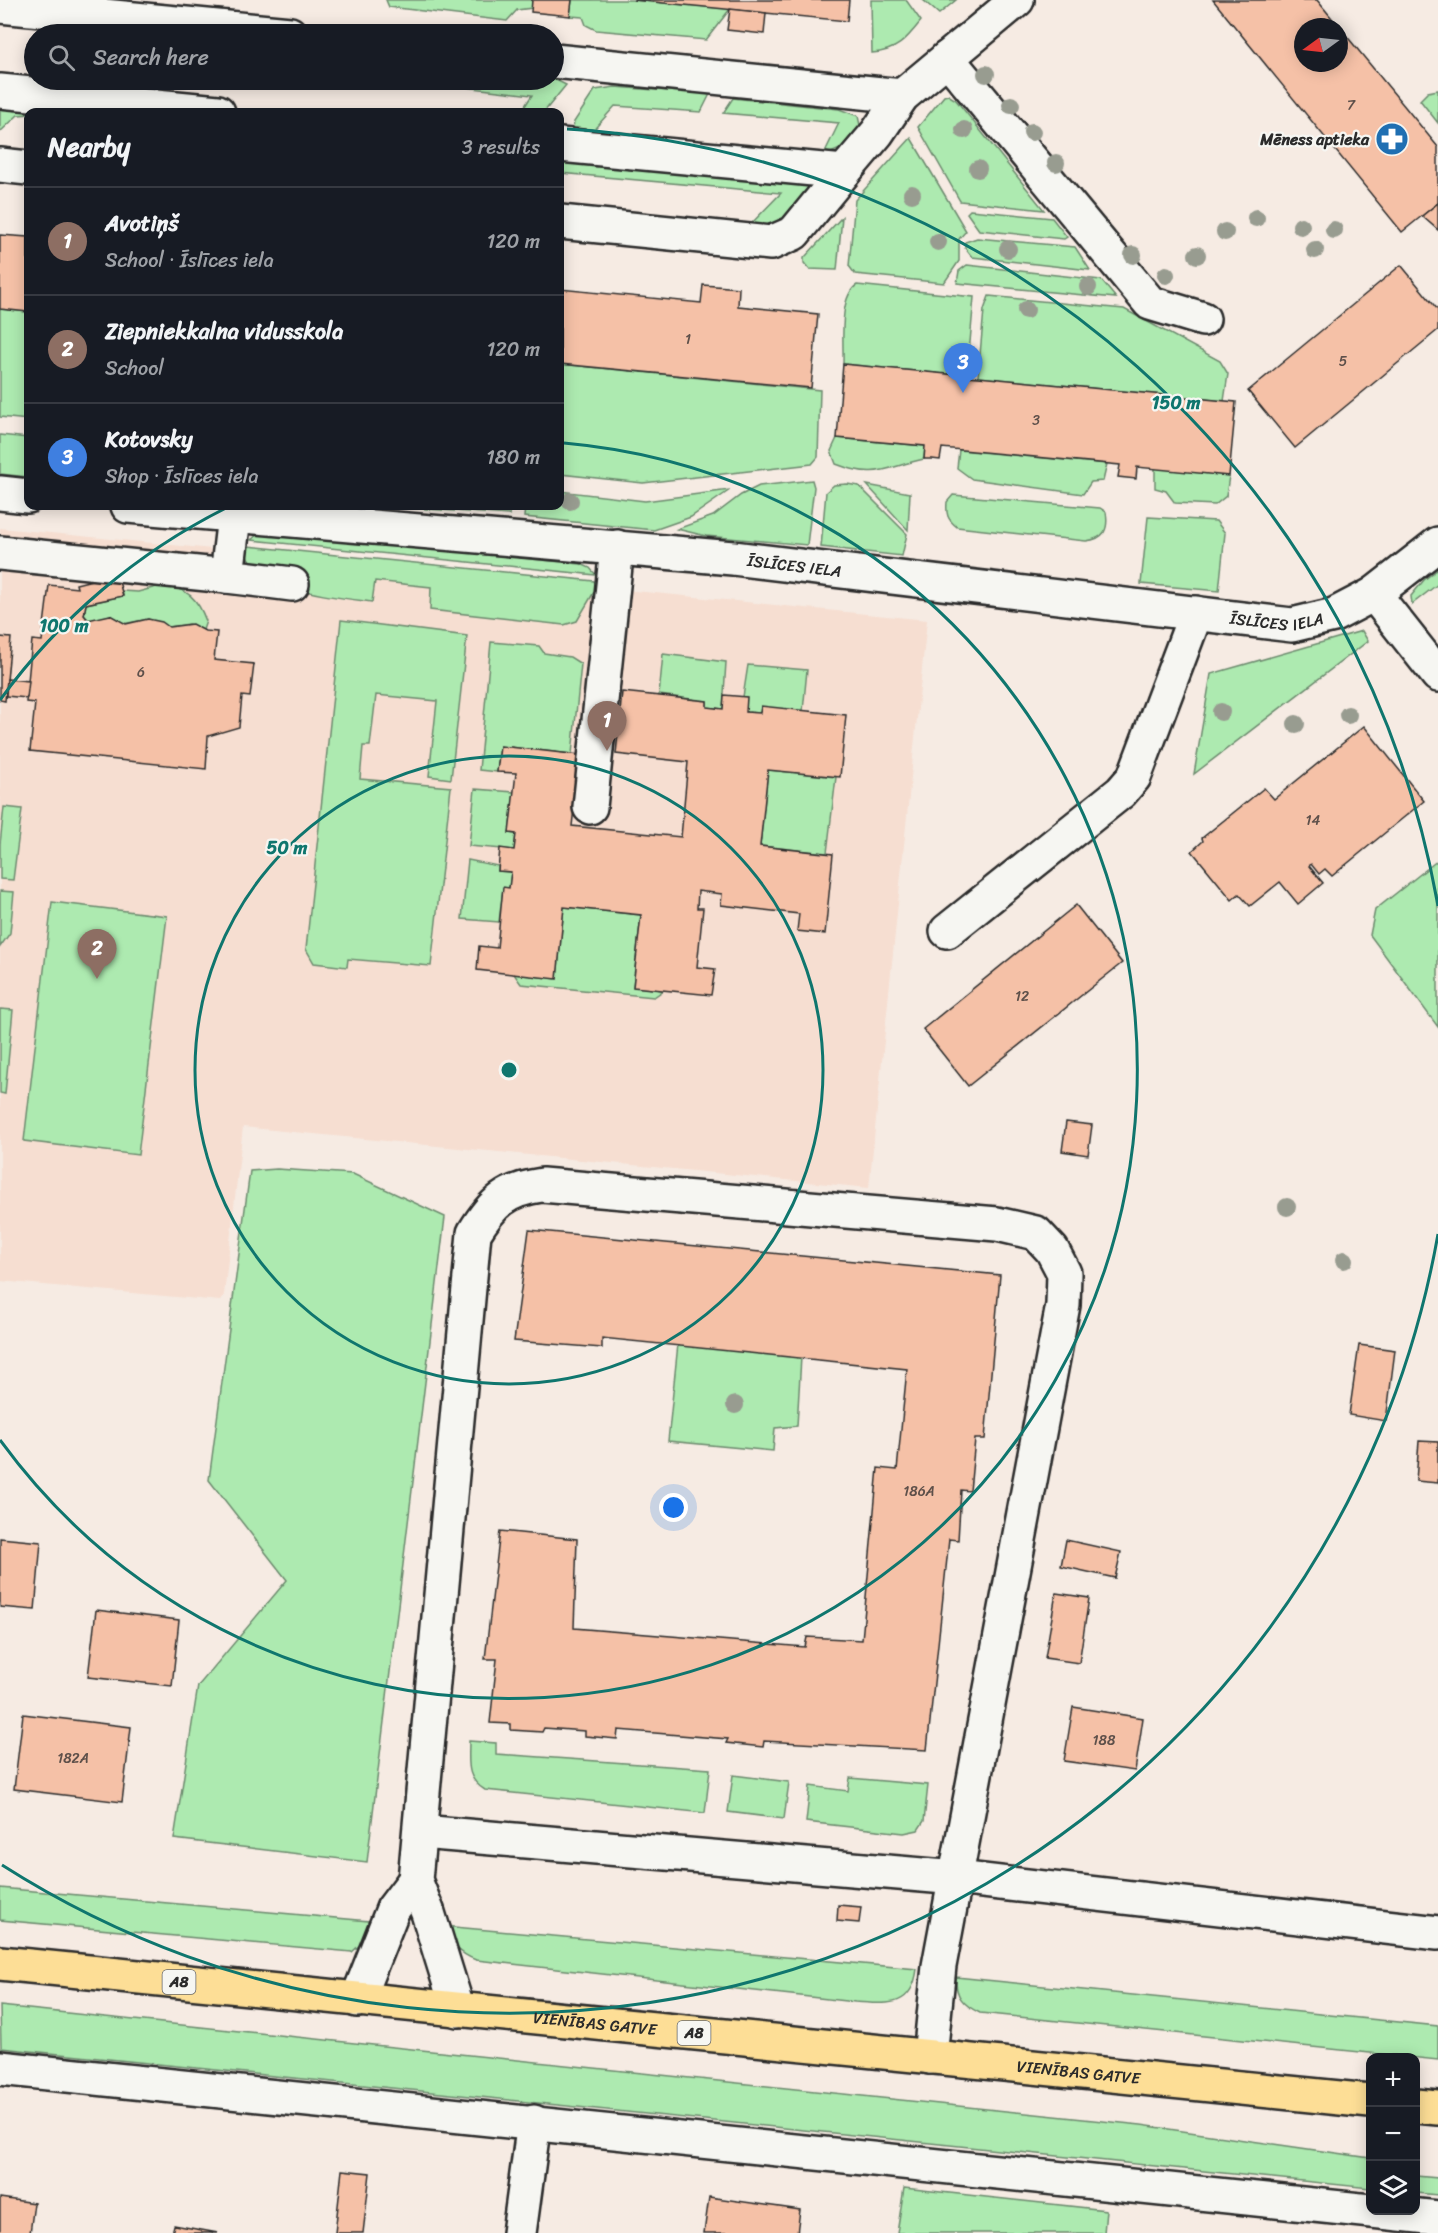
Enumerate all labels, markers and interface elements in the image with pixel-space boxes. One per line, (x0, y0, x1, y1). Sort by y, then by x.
north arrow (1294, 18, 1348, 72)
search box (24, 24, 564, 90)
text: Search here (93, 38, 209, 77)
icon: search (45, 41, 78, 74)
house number: 7 (1347, 93, 1356, 118)
pharmacy icon: Mēness aptieka (1374, 121, 1410, 157)
text: Nearby (48, 124, 130, 170)
place label: Mēness aptieka (1259, 125, 1370, 154)
text: 3 results (462, 130, 540, 165)
text: Avotiņš (105, 204, 179, 243)
text: 1 (63, 224, 72, 259)
text: 120 m (487, 224, 540, 259)
text: School · Īslīces iela (105, 243, 274, 278)
text: Ziepniekkalna vidusskola (105, 312, 343, 351)
house number: 1 (685, 327, 691, 352)
text: 2 (62, 332, 73, 367)
text: 120 m (487, 332, 540, 367)
pin: 3 (944, 344, 982, 393)
house number: 5 (1339, 349, 1348, 374)
text: School (105, 351, 164, 386)
text: 150 m (1152, 387, 1200, 419)
house number: 3 (1032, 408, 1040, 433)
text: Kotovsky (105, 420, 193, 459)
text: 3 (62, 440, 73, 475)
text: 180 m (486, 440, 540, 475)
text: Shop · Īslīces iela (105, 459, 258, 494)
street label: ĪSLĪCES IELA (745, 545, 843, 585)
street label: ĪSLĪCES IELA (1227, 603, 1327, 639)
text: 100 m (40, 610, 89, 642)
house number: 6 (137, 660, 145, 685)
pin: 1 (588, 702, 626, 751)
house number: 14 (1306, 808, 1321, 833)
text: 50 m (267, 832, 308, 864)
pin: 2 (78, 930, 116, 979)
house number: 12 (1015, 984, 1029, 1009)
centre of rings (499, 1060, 519, 1080)
house number: 186A (903, 1479, 935, 1504)
your location (659, 1493, 688, 1522)
house number: 188 (1093, 1728, 1116, 1753)
house number: 182A (57, 1746, 89, 1771)
road number: A8 (162, 1970, 195, 1994)
street label: VIENĪBAS GATVE (532, 2002, 659, 2044)
road number: A8 (678, 2021, 710, 2045)
street label: VIENĪBAS GATVE (1015, 2051, 1143, 2092)
map controls (1366, 2053, 1420, 2215)
button: + (1366, 2053, 1420, 2107)
button: − (1366, 2107, 1420, 2161)
button: layers (1366, 2161, 1420, 2215)

